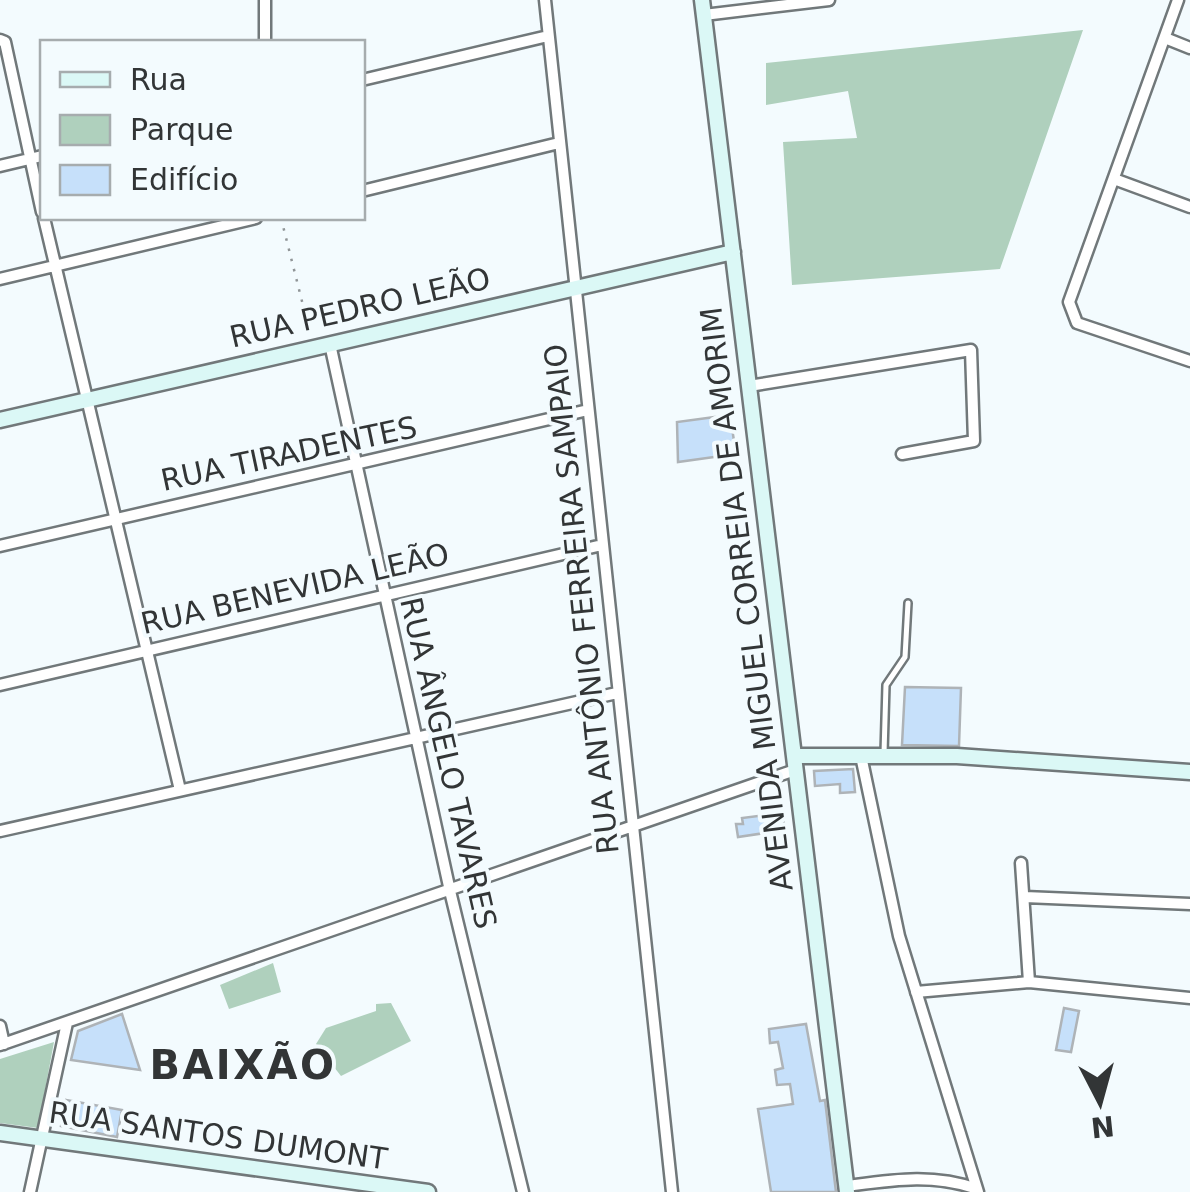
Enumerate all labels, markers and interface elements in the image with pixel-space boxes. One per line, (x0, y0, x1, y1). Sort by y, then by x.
legend (40, 40, 365, 220)
text: Rua (130, 62, 187, 97)
text: Parque (130, 112, 233, 147)
text: Edifício (130, 162, 238, 197)
street label: RUA PEDRO LEÃO (226, 261, 494, 355)
street label: AVENIDA MIGUEL CORREIA DE AMORIM (693, 305, 800, 893)
street label: RUA ANTÔNIO FERREIRA SAMPAIO (536, 342, 626, 856)
street label: RUA TIRADENTES (158, 409, 420, 498)
street label: RUA BENEVIDA LEÃO (137, 536, 452, 641)
street label: RUA ÂNGELO TAVARES (393, 594, 504, 932)
district label: BAIXÃO (149, 1040, 337, 1088)
north arrow (1050, 1052, 1150, 1152)
street label: RUA SANTOS DUMONT (47, 1094, 390, 1177)
text: N (1089, 1109, 1116, 1144)

